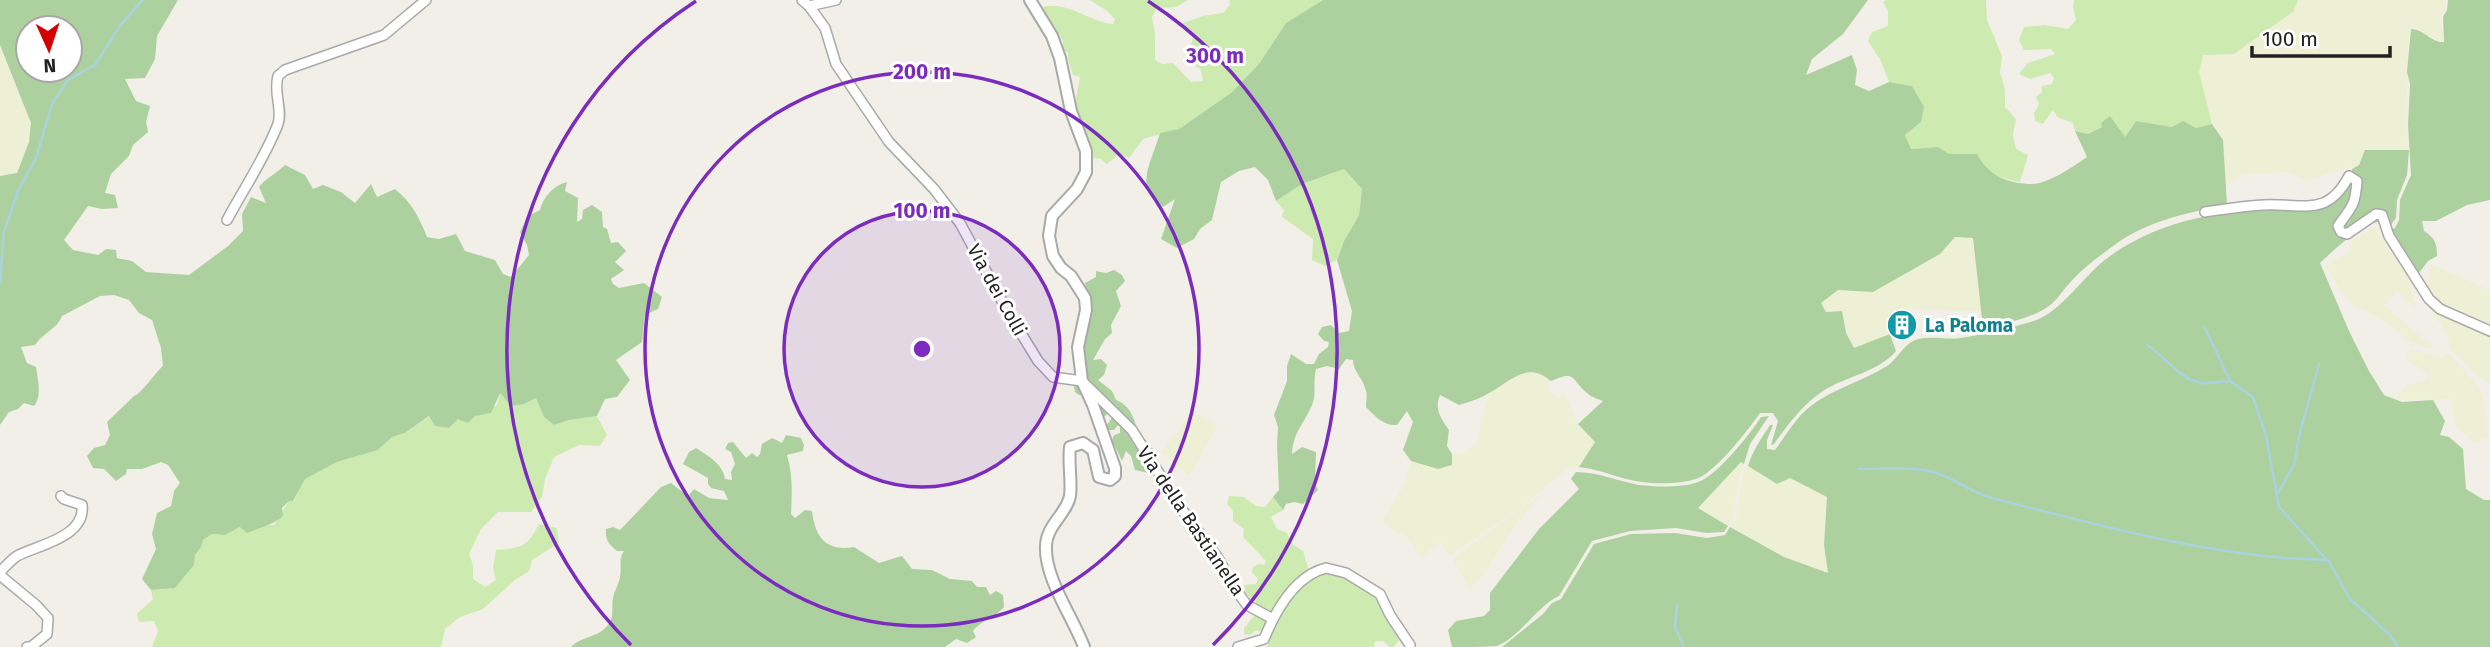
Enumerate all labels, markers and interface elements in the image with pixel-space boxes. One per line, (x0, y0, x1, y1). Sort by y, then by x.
north arrow (14, 14, 84, 84)
scale bar (2252, 14, 2390, 58)
text: 100 m (2262, 26, 2318, 52)
text: 300 m (1185, 43, 1244, 69)
text: N (43, 54, 57, 77)
text: 200 m (893, 59, 951, 85)
text: 100 m (893, 198, 951, 224)
street label: Via dei Colli (962, 240, 1032, 340)
building icon: La Paloma (1885, 308, 1919, 342)
place label: La Paloma (1925, 314, 2013, 337)
centre of rings (910, 337, 934, 361)
street label: Via della Bastianella (1132, 442, 1250, 600)

